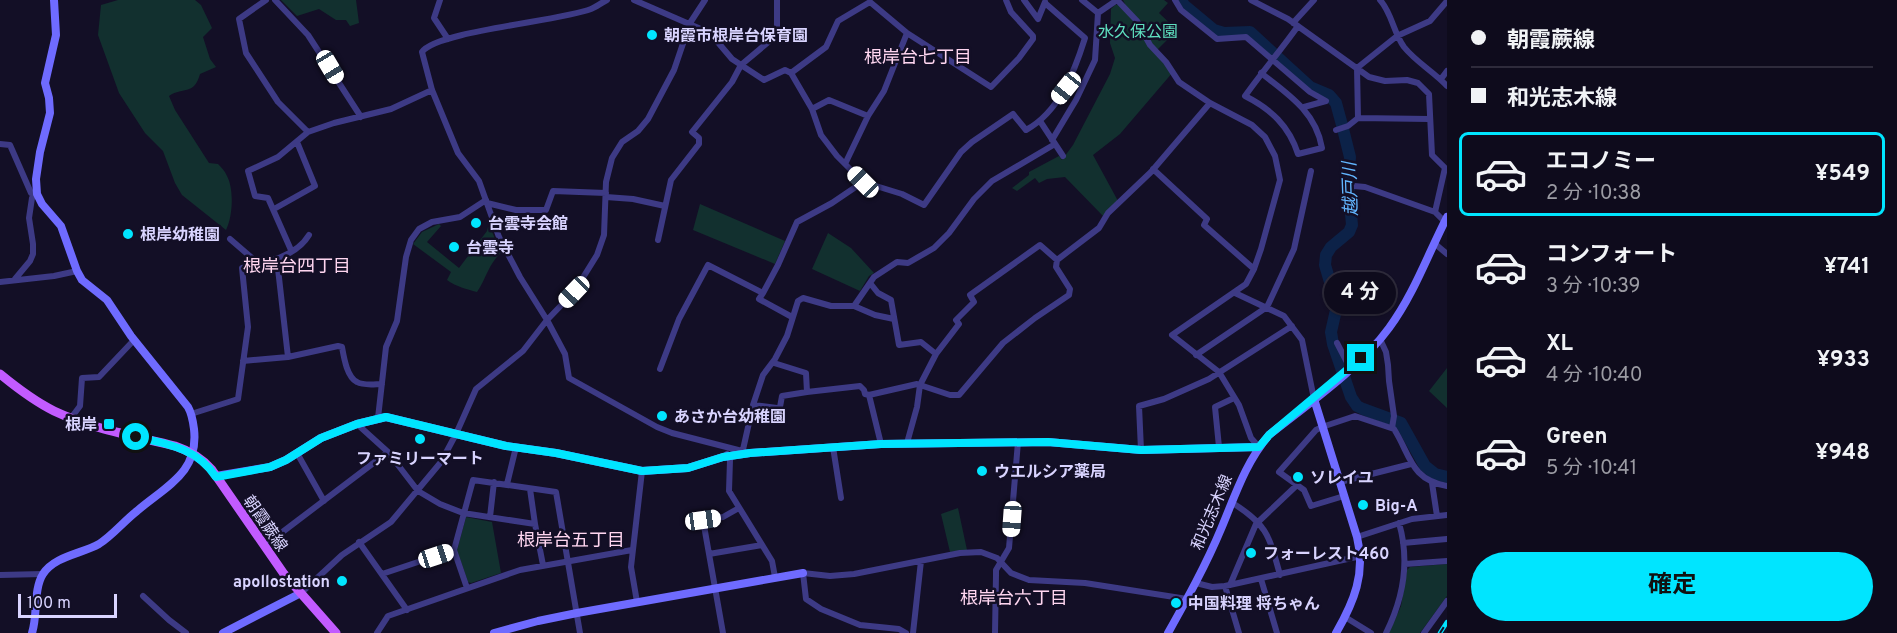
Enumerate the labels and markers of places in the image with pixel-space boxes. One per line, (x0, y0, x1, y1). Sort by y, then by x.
place label: 朝霞市根岸台保育園 (664, 27, 808, 47)
marker: 朝霞市根岸台保育園 (645, 28, 659, 42)
place label: 台雲寺会館 (488, 215, 568, 235)
marker: 台雲寺会館 (469, 216, 483, 230)
place label: 根岸幼稚園 (140, 226, 220, 246)
marker: 根岸幼稚園 (121, 227, 135, 241)
place label: 台雲寺 (466, 239, 514, 259)
marker: 台雲寺 (447, 240, 461, 254)
place label: あさか台幼稚園 (674, 408, 786, 428)
marker: あさか台幼稚園 (655, 409, 669, 423)
place label: 根岸 (65, 416, 97, 436)
marker: 根岸 (102, 417, 116, 431)
marker: ファミリーマート (413, 432, 427, 446)
place label: ファミリーマート (356, 450, 484, 470)
place label: ウエルシア薬局 (994, 463, 1106, 483)
marker: ウエルシア薬局 (975, 464, 989, 478)
place label: ソレイユ (1310, 469, 1374, 489)
marker: ソレイユ (1291, 470, 1305, 484)
place label: Big-A (1375, 497, 1418, 517)
marker: Big-A (1356, 498, 1370, 512)
place label: フォーレスト460 (1263, 545, 1390, 565)
marker: フォーレスト460 (1244, 546, 1258, 560)
place label: apollostation (233, 573, 330, 593)
marker: apollostation (335, 574, 349, 588)
place label: 中国料理 将ちゃん (1188, 594, 1320, 615)
marker: 中国料理 将ちゃん (1169, 596, 1183, 610)

